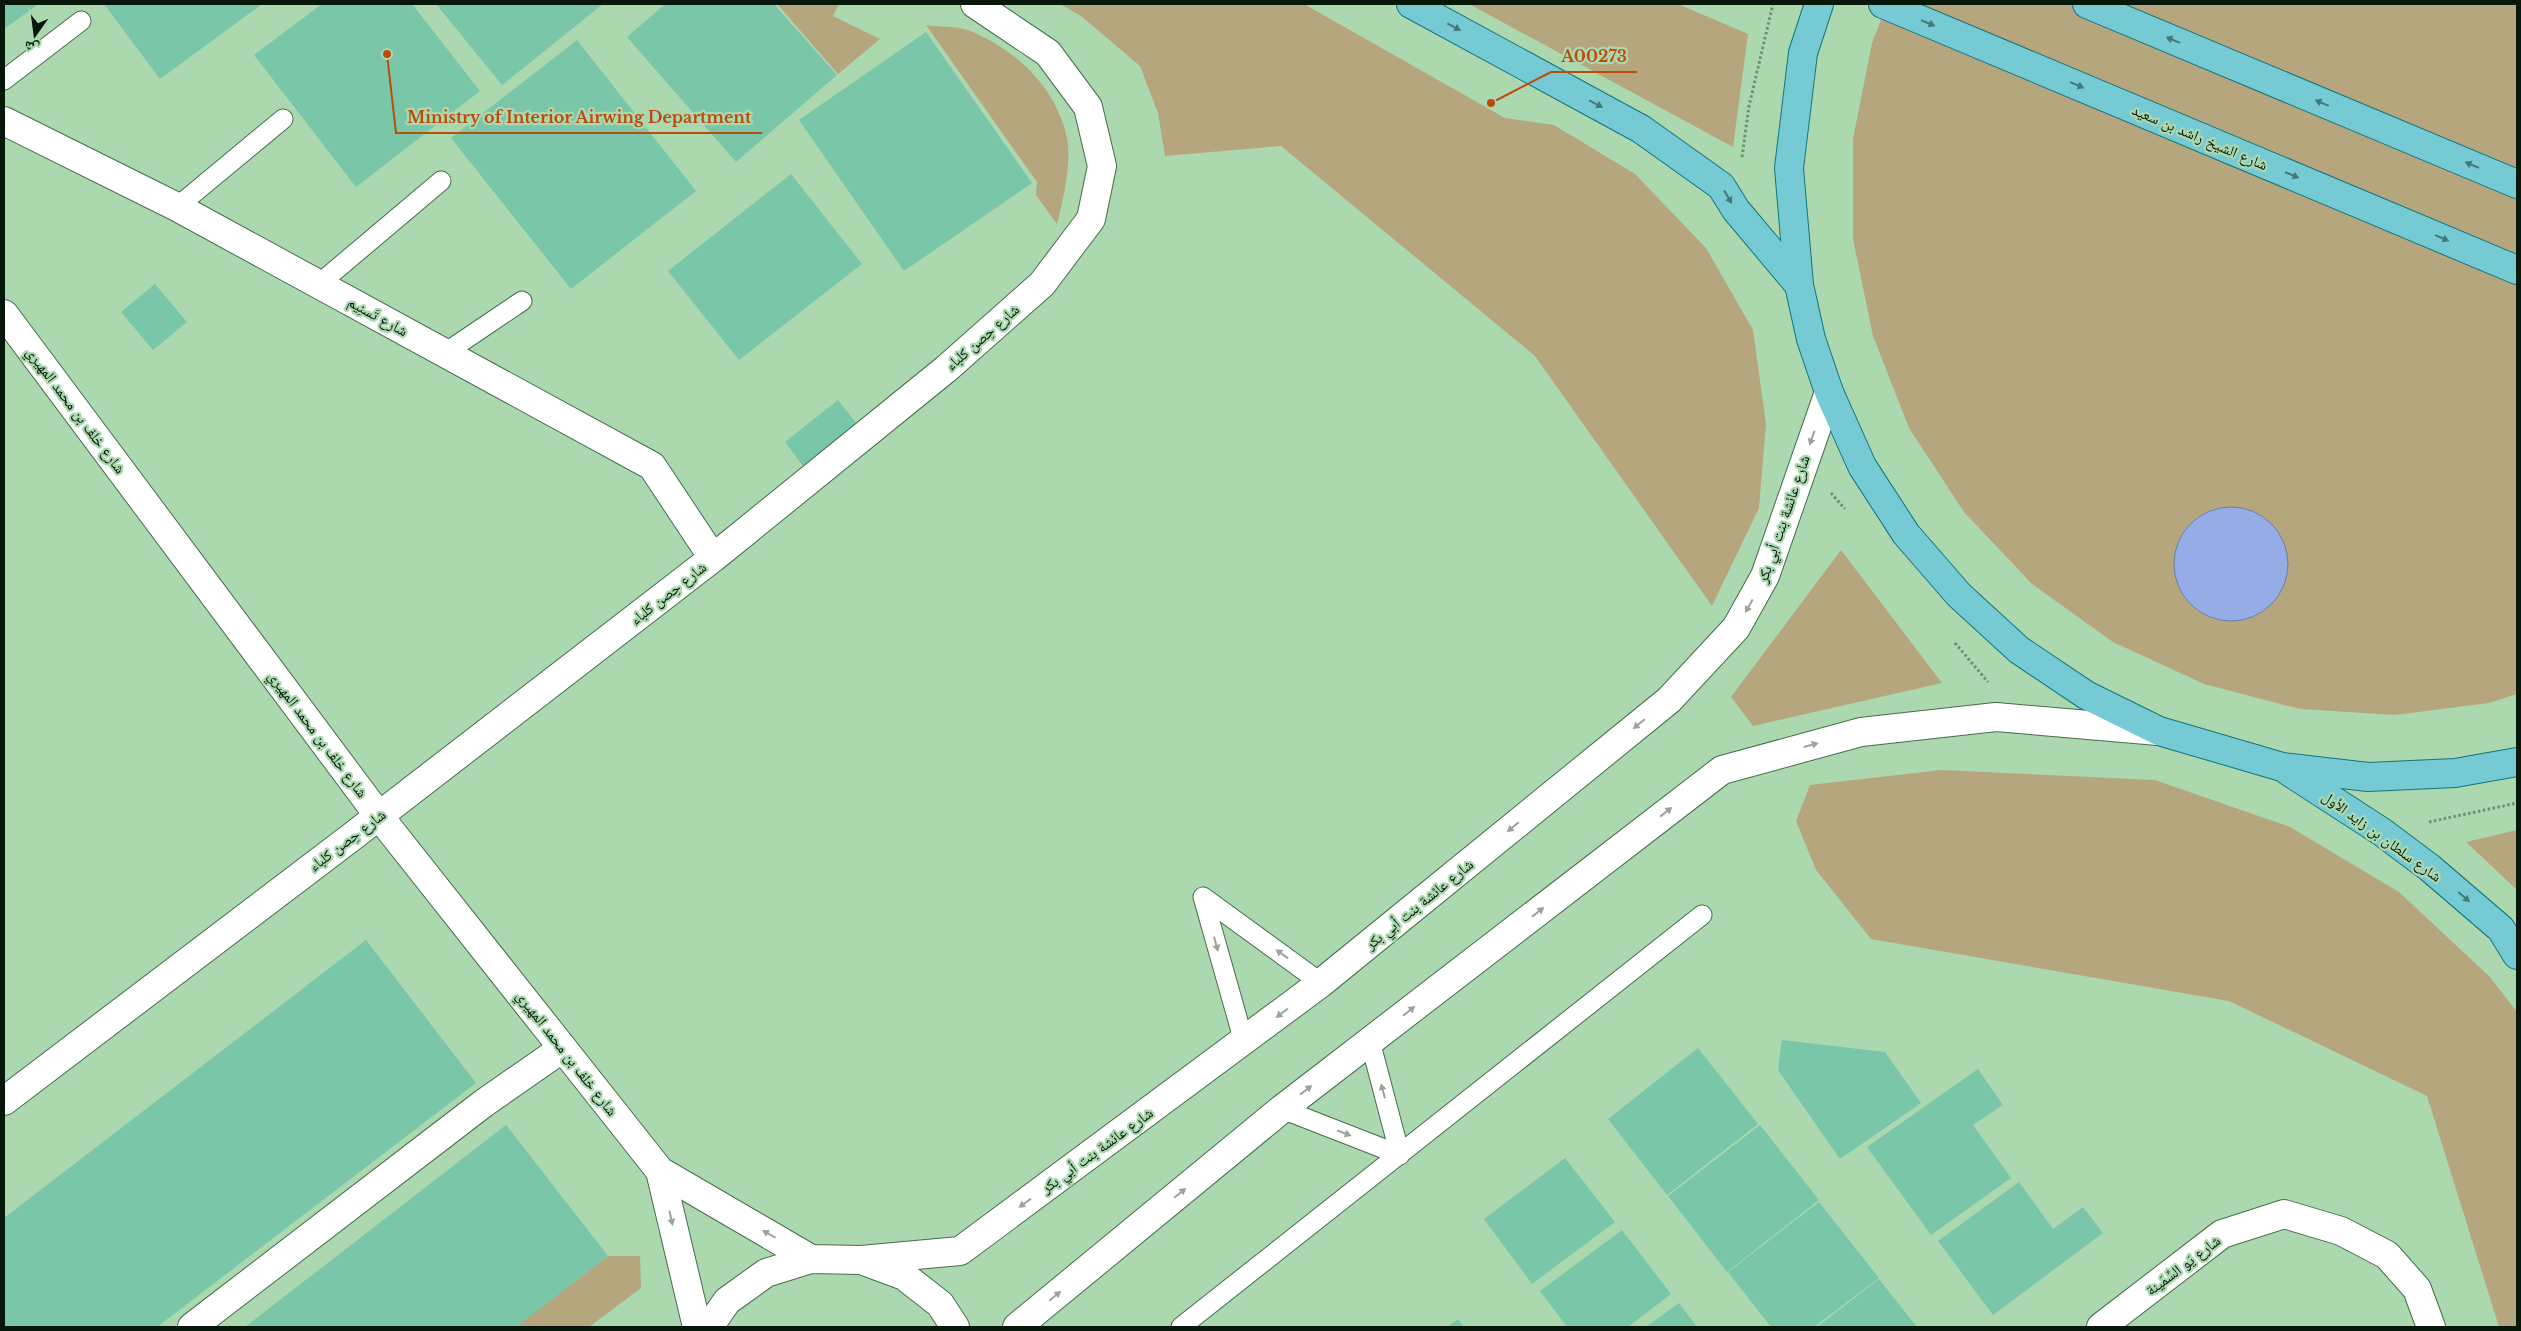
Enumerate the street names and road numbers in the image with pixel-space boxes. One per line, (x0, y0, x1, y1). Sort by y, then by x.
street label: شارع الشيخ راشد بن سعيد (2129, 100, 2271, 175)
street label: شارع تَسنِيم (344, 292, 411, 341)
street label: شارع حِصن كلباء (941, 300, 1024, 375)
street label: شارع خلف بن محمد المهيري (20, 343, 130, 479)
street label: شارع عائشة بنت أبي بكر (1752, 453, 1816, 587)
street label: شارع حِصن كلباء (626, 557, 711, 630)
street label: شارع خلف بن محمد المهيري (262, 667, 372, 803)
street label: شارع سلطان بن زايد الأول (2318, 786, 2446, 887)
street label: شارع حِصن كلباء (305, 805, 390, 876)
street label: شارع عائشة بنت أبي بكر (1360, 854, 1479, 956)
street label: شارع خلف بن محمد المهيري (510, 987, 622, 1121)
street label: شارع عائشة بنت أبي بكر (1036, 1103, 1158, 1200)
street label: شارع يَو السِّمَينة (2142, 1231, 2225, 1300)

